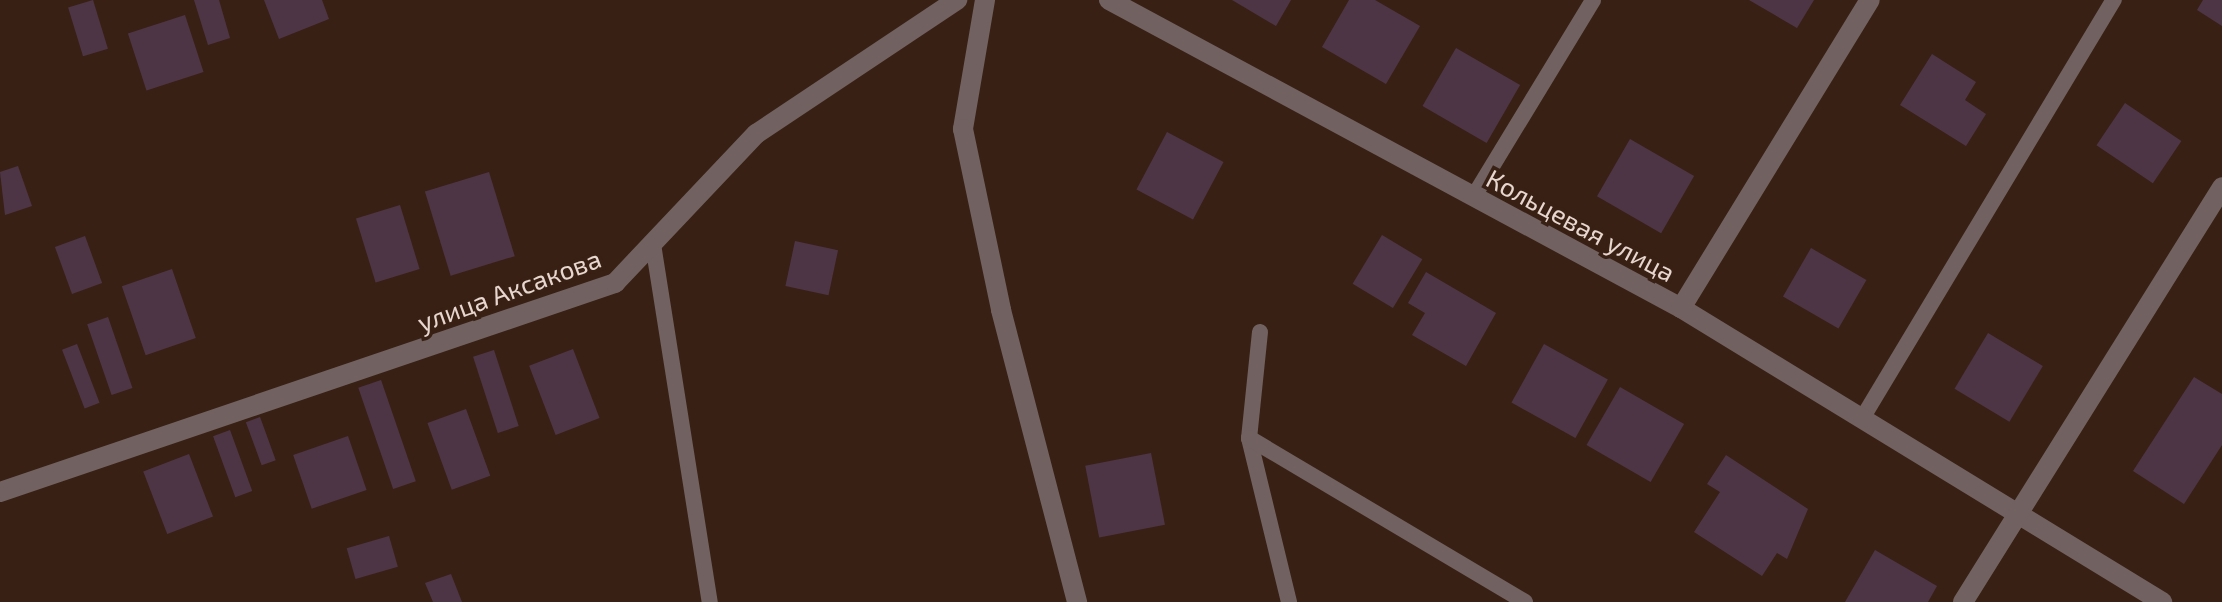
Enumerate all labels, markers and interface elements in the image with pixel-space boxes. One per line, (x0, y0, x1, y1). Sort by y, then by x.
street label: Кольцевая улица (1482, 162, 1680, 288)
street label: улица Аксакова (413, 242, 605, 338)

